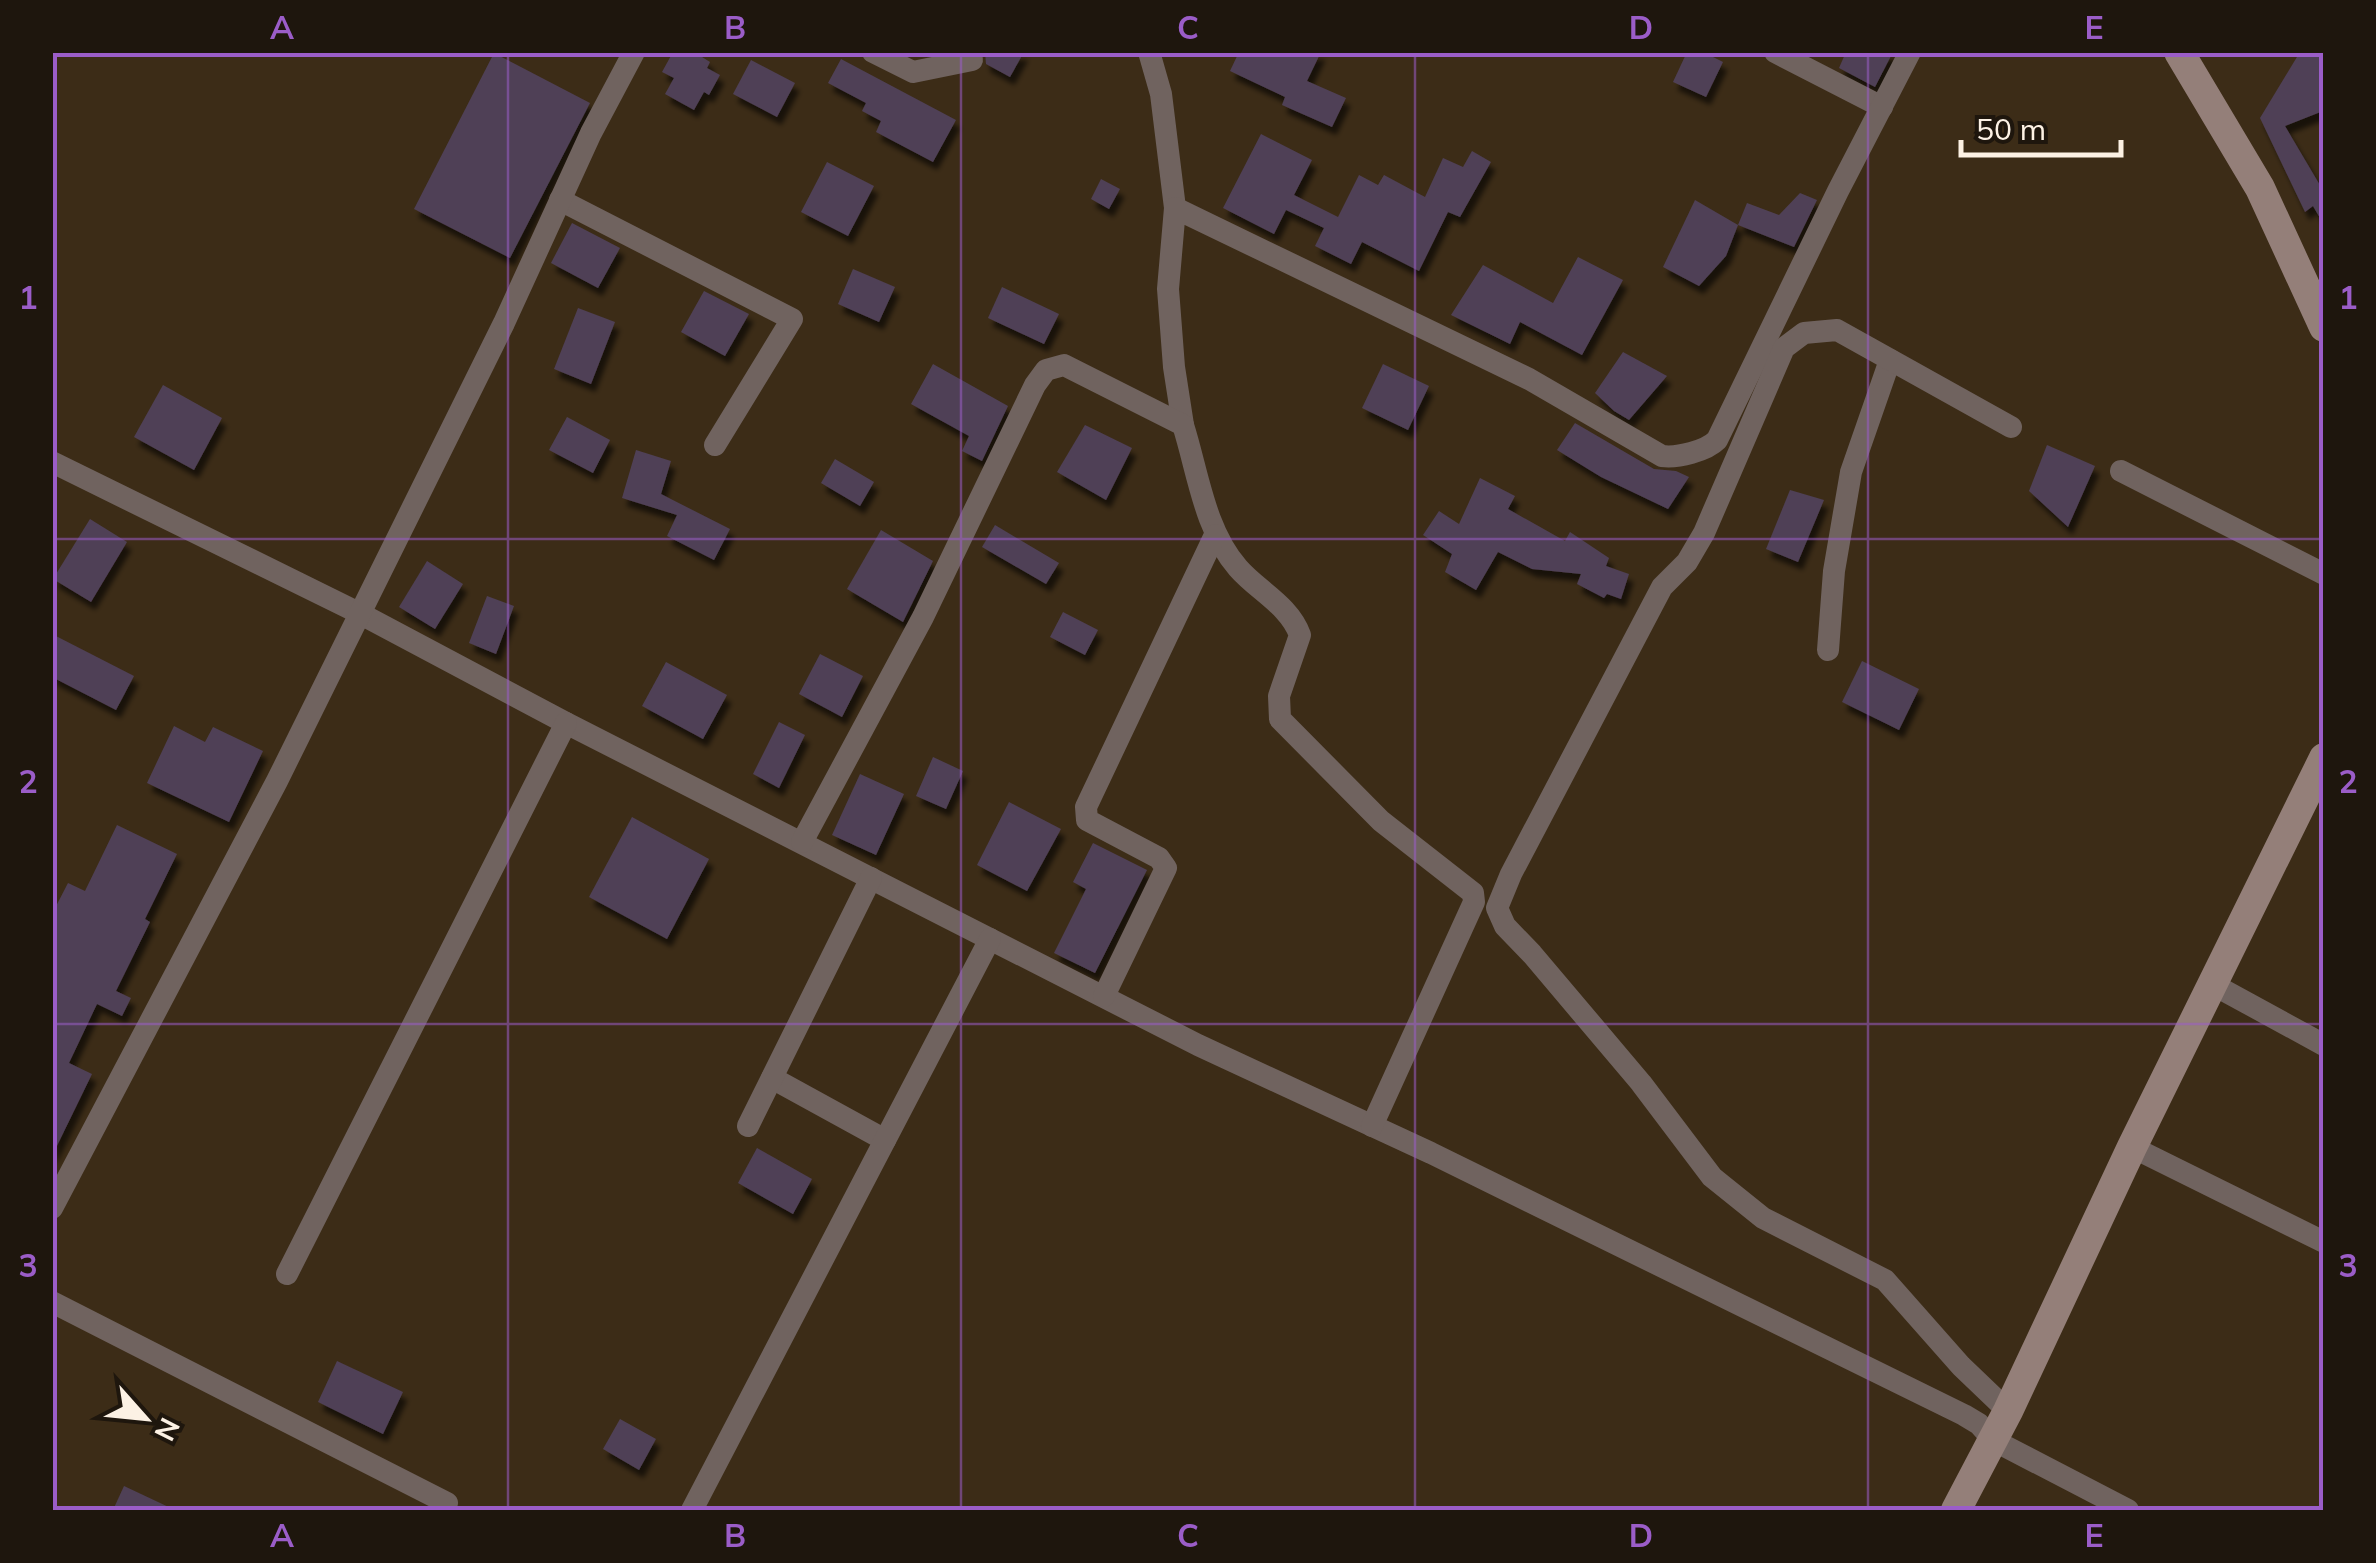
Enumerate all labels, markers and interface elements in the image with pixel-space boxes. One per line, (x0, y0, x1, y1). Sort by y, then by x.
text: A (270, 7, 294, 47)
text: B (724, 7, 746, 47)
text: C (1177, 7, 1199, 47)
text: D (1629, 7, 1653, 47)
text: E (2084, 7, 2104, 47)
scale bar (1961, 95, 2121, 157)
text: 50 m (1976, 110, 2046, 148)
text: 1 (18, 277, 38, 317)
text: 1 (2338, 277, 2358, 317)
text: 2 (18, 761, 38, 801)
text: 2 (2338, 761, 2358, 801)
text: 3 (18, 1245, 38, 1285)
text: 3 (2338, 1245, 2358, 1285)
north arrow (95, 1368, 195, 1468)
text: N (147, 1412, 188, 1447)
text: A (270, 1515, 294, 1555)
text: B (724, 1515, 746, 1555)
text: C (1177, 1515, 1199, 1555)
text: D (1629, 1515, 1653, 1555)
text: E (2084, 1515, 2104, 1555)

